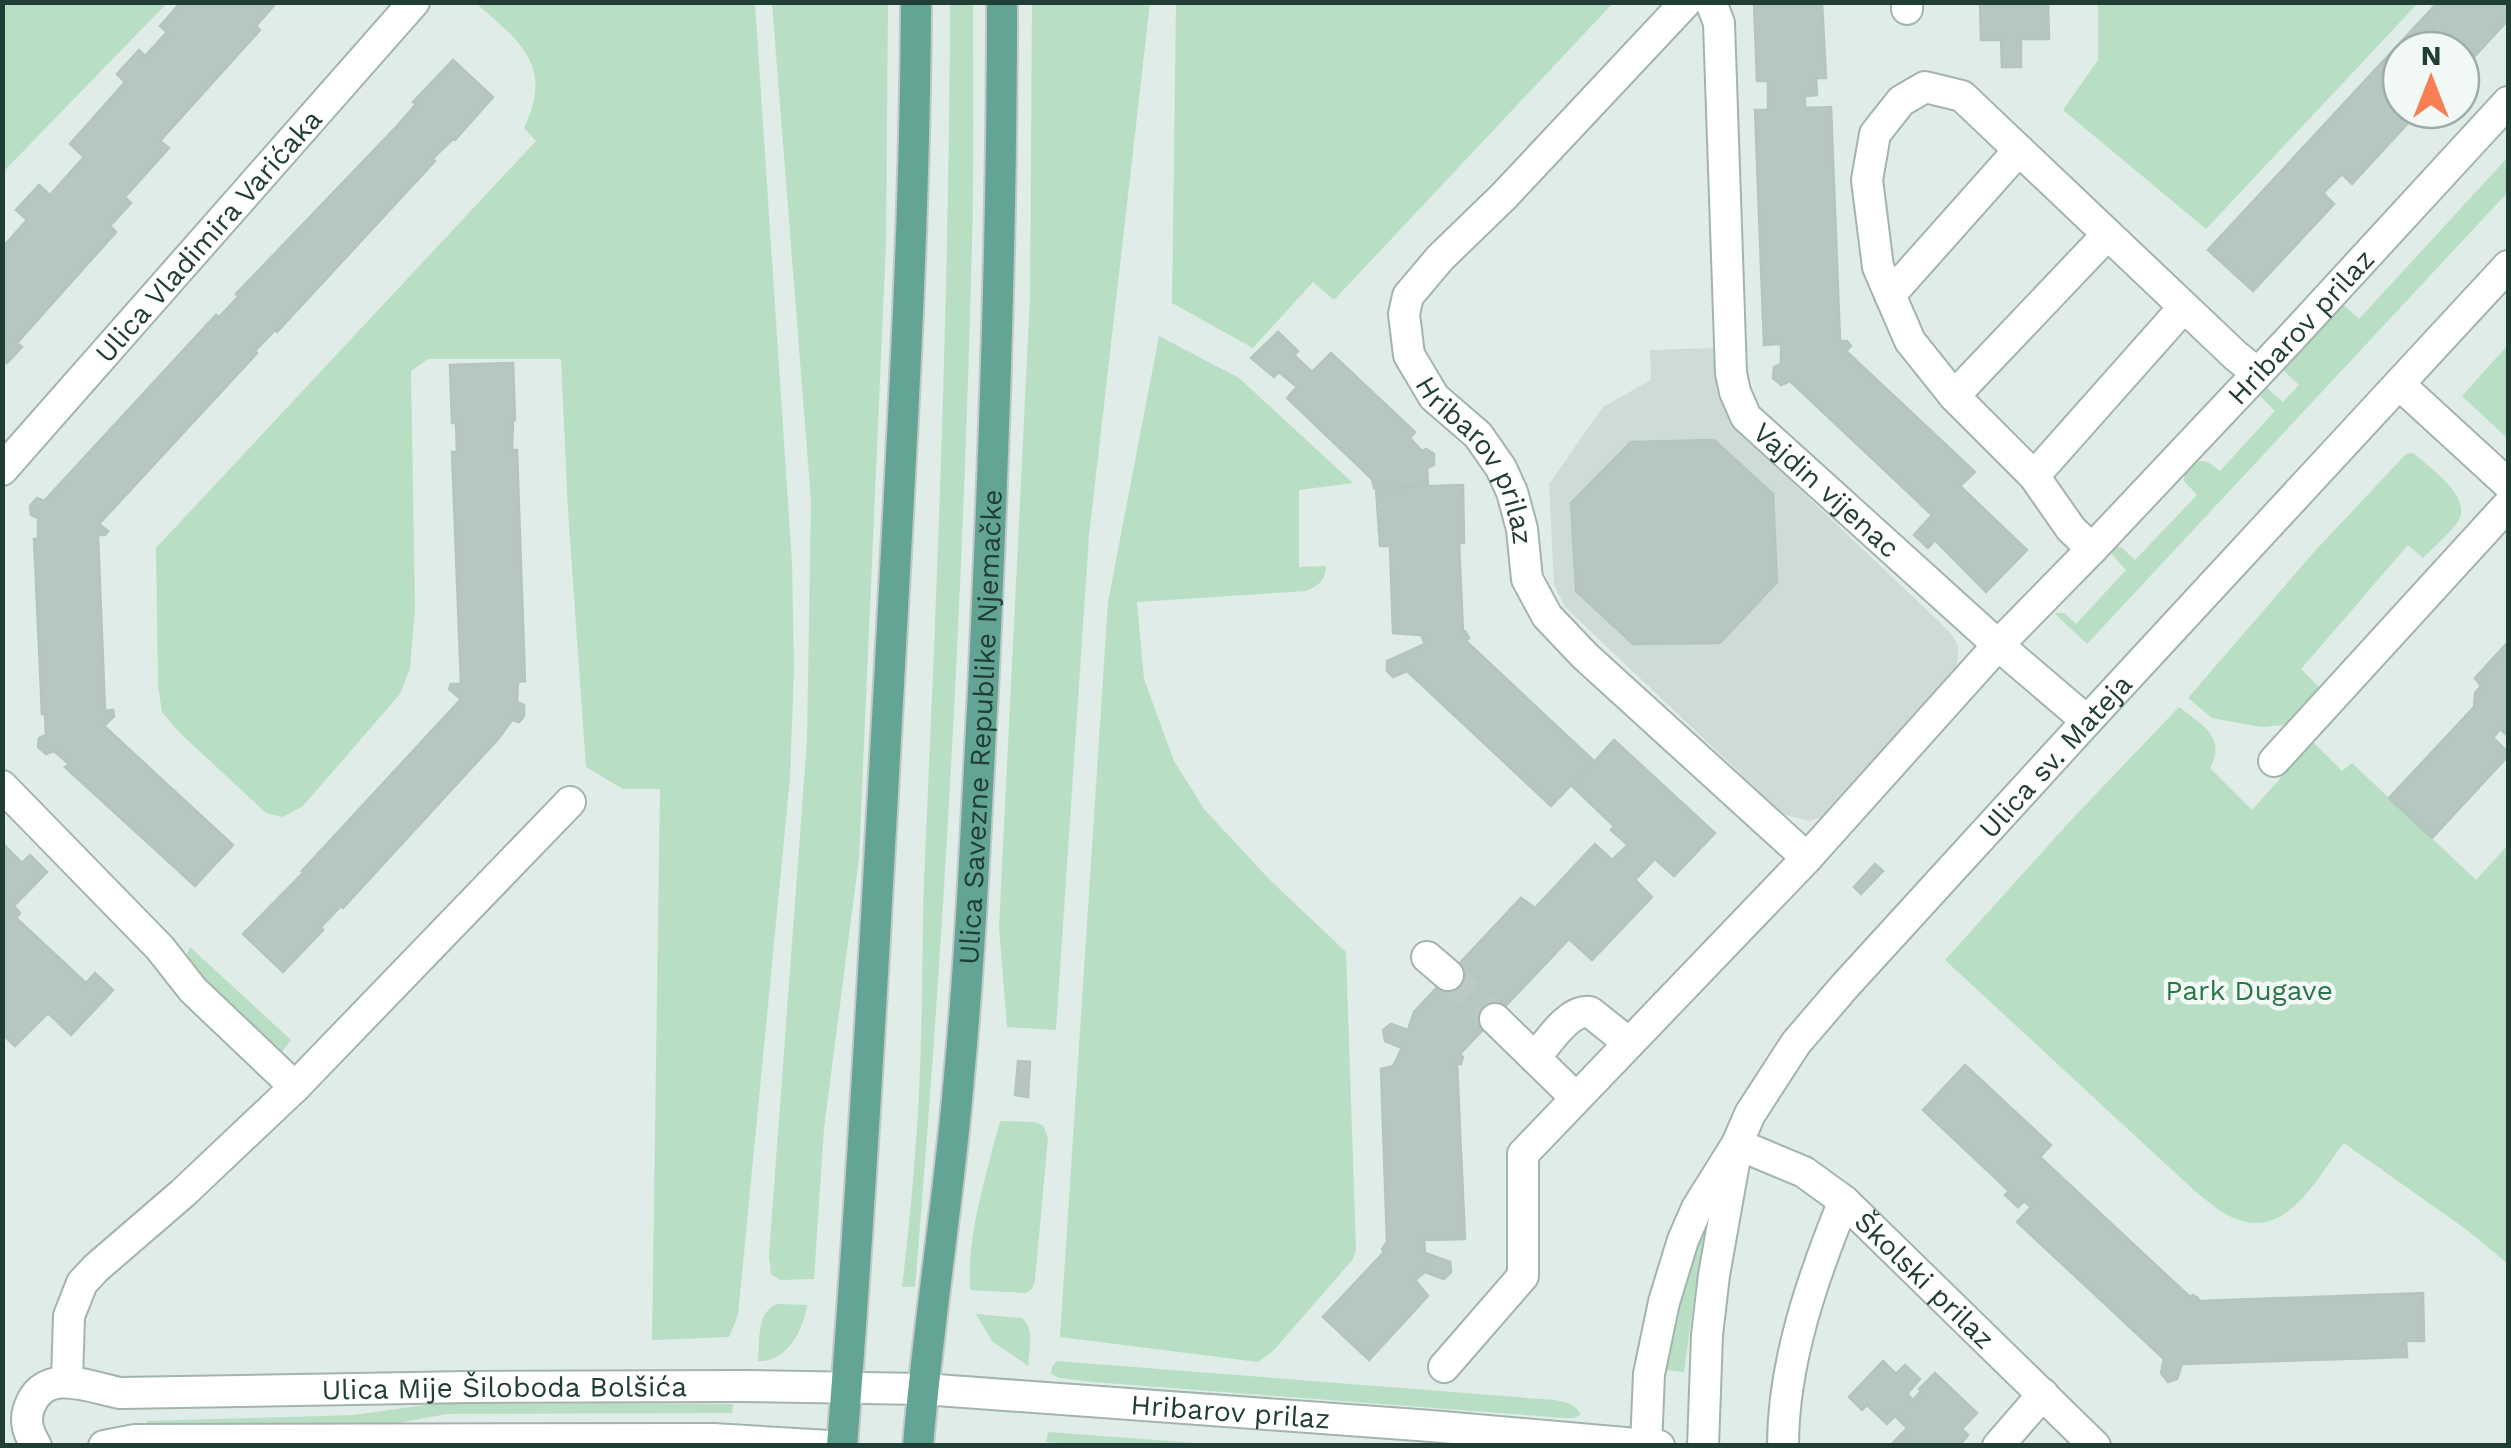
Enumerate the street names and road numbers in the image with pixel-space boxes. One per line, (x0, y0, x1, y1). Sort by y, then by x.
street label: Ulica Vladimira Varićaka (88, 102, 328, 369)
street label: Hribarov prilaz (2221, 242, 2381, 411)
street label: Hribarov prilaz (1409, 370, 1540, 546)
street label: Vajdin vijenac (1747, 415, 1906, 564)
street label: Ulica Savezne Republike Njemačke (951, 489, 1008, 966)
street label: Ulica sv. Mateja (1972, 667, 2139, 845)
street label: Školski prilaz (1848, 1204, 2002, 1355)
street label: Ulica Mije Šiloboda Bolšića (321, 1370, 687, 1406)
street label: Hribarov prilaz (1130, 1388, 1331, 1435)

